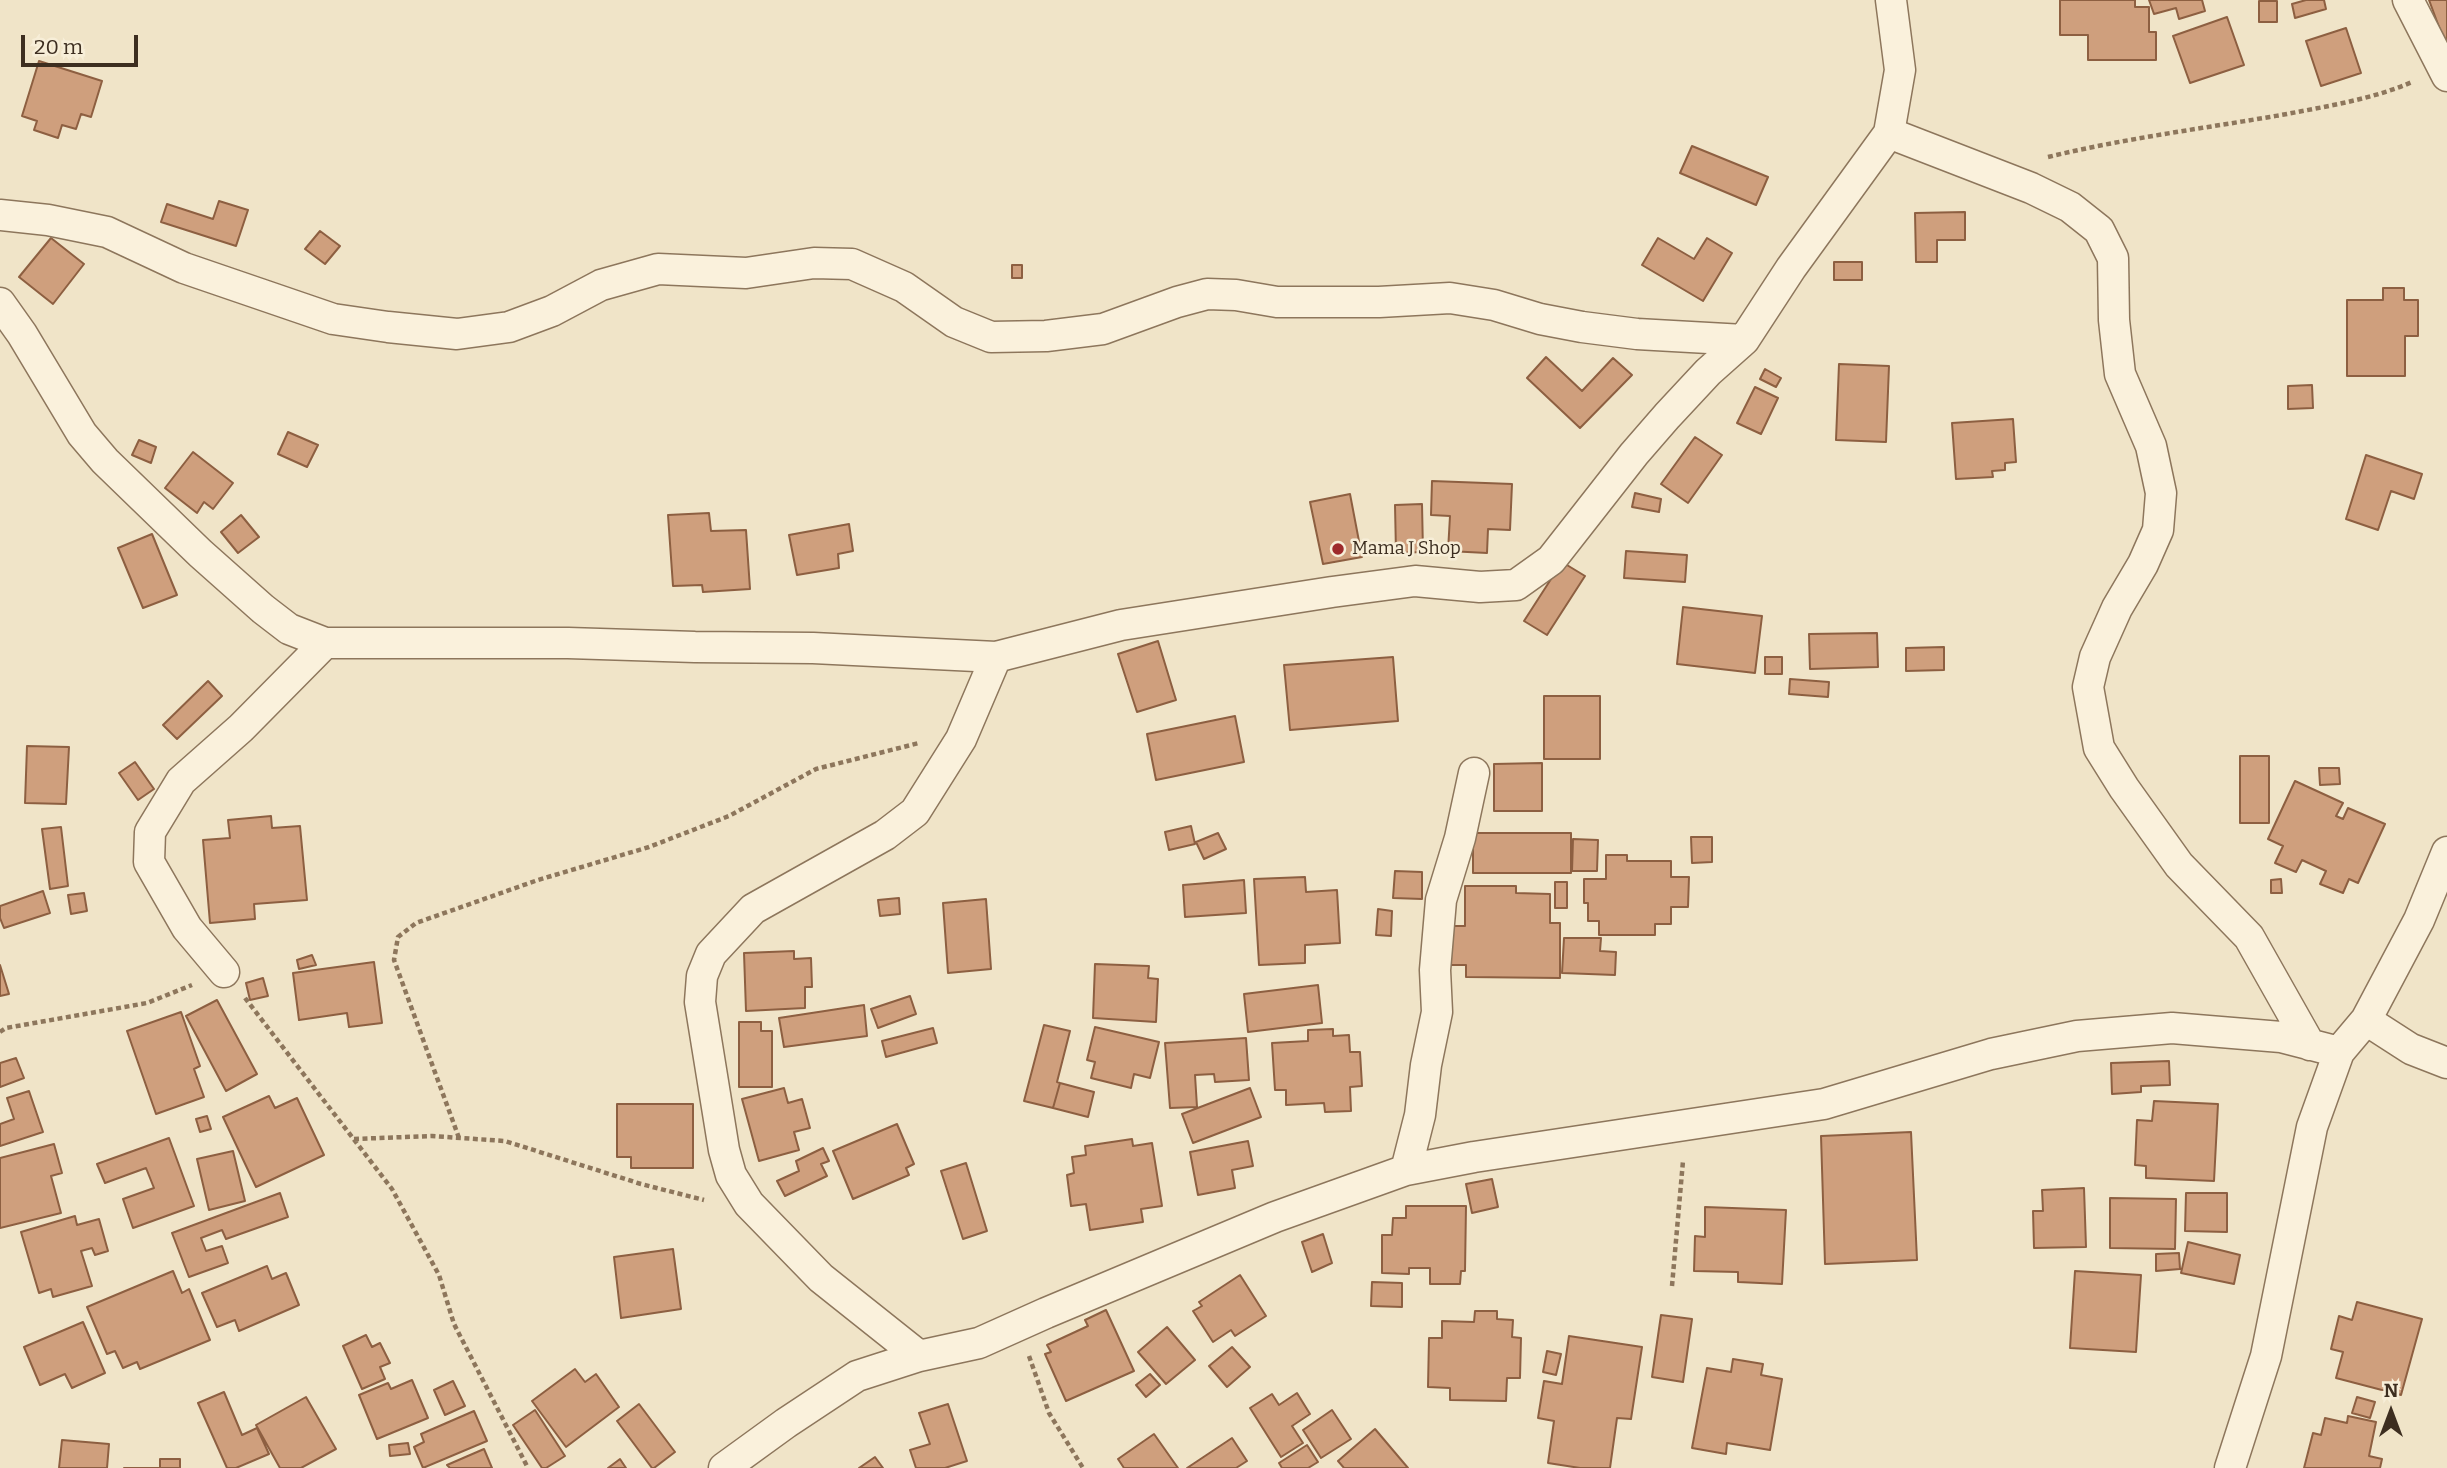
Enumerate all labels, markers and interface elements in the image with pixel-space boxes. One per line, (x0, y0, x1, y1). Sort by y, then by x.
scale bar (24, 21, 142, 65)
text: 20 m (34, 34, 83, 60)
place label: Mama J Shop (1352, 538, 1461, 560)
marker: Mama J Shop (1330, 541, 1346, 557)
north arrow (2356, 1377, 2426, 1447)
text: N (2384, 1379, 2398, 1402)

